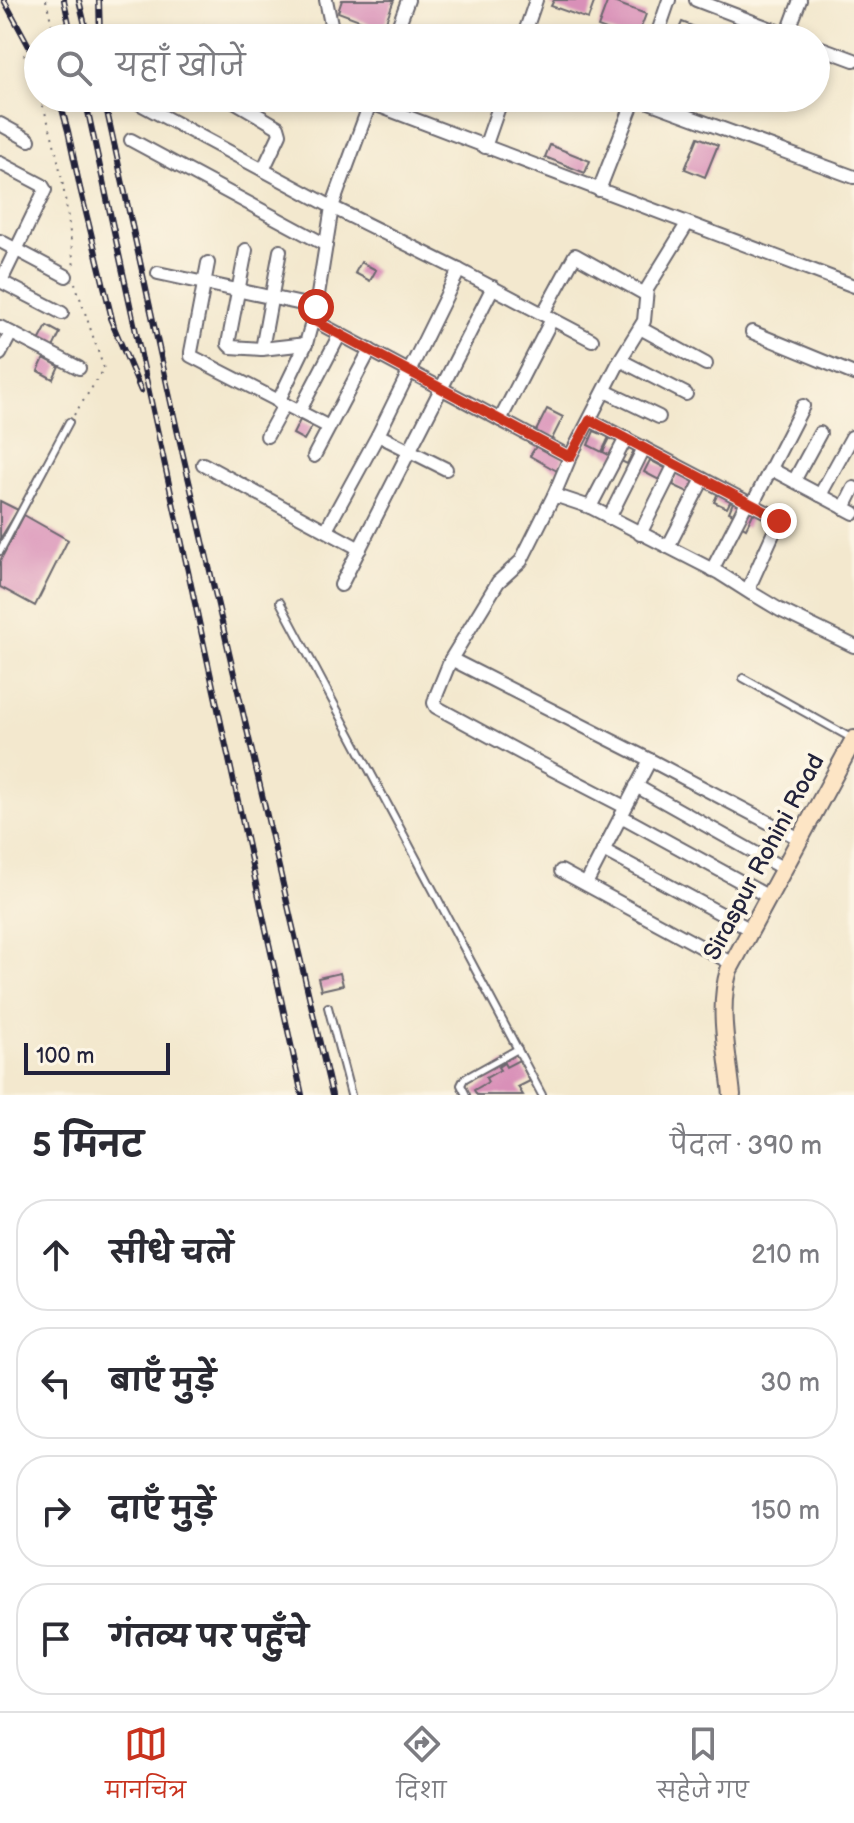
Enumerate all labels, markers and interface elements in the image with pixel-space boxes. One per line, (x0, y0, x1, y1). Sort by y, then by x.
search box (24, 24, 830, 112)
icon: search (52, 46, 96, 90)
text: यहाँ खोजें (116, 49, 245, 85)
route start (298, 289, 334, 325)
route end (761, 503, 797, 539)
street label: Siraspur Rohini Road (697, 749, 831, 965)
scale bar (24, 1039, 170, 1075)
text: 100 m (36, 1043, 95, 1070)
text: 5 मिनट (32, 1125, 143, 1166)
text: पैदल · 390 m (670, 1131, 822, 1162)
icon: ahead (34, 1233, 78, 1277)
text: सीधे चलें (110, 1236, 233, 1272)
text: 210 m (751, 1240, 820, 1271)
icon: left (34, 1361, 78, 1405)
text: बाएँ मुड़ें (110, 1364, 216, 1400)
text: 30 m (760, 1368, 820, 1399)
icon: right (34, 1489, 78, 1533)
text: दाएँ मुड़ें (110, 1492, 215, 1528)
text: 150 m (751, 1496, 820, 1527)
icon: arrive (34, 1617, 78, 1661)
text: गंतव्य पर पहुँचे (110, 1620, 309, 1656)
tab: मानचित्र (105, 1722, 186, 1815)
tab: दिशा (397, 1722, 446, 1815)
tab: सहेजे गए (657, 1722, 749, 1815)

